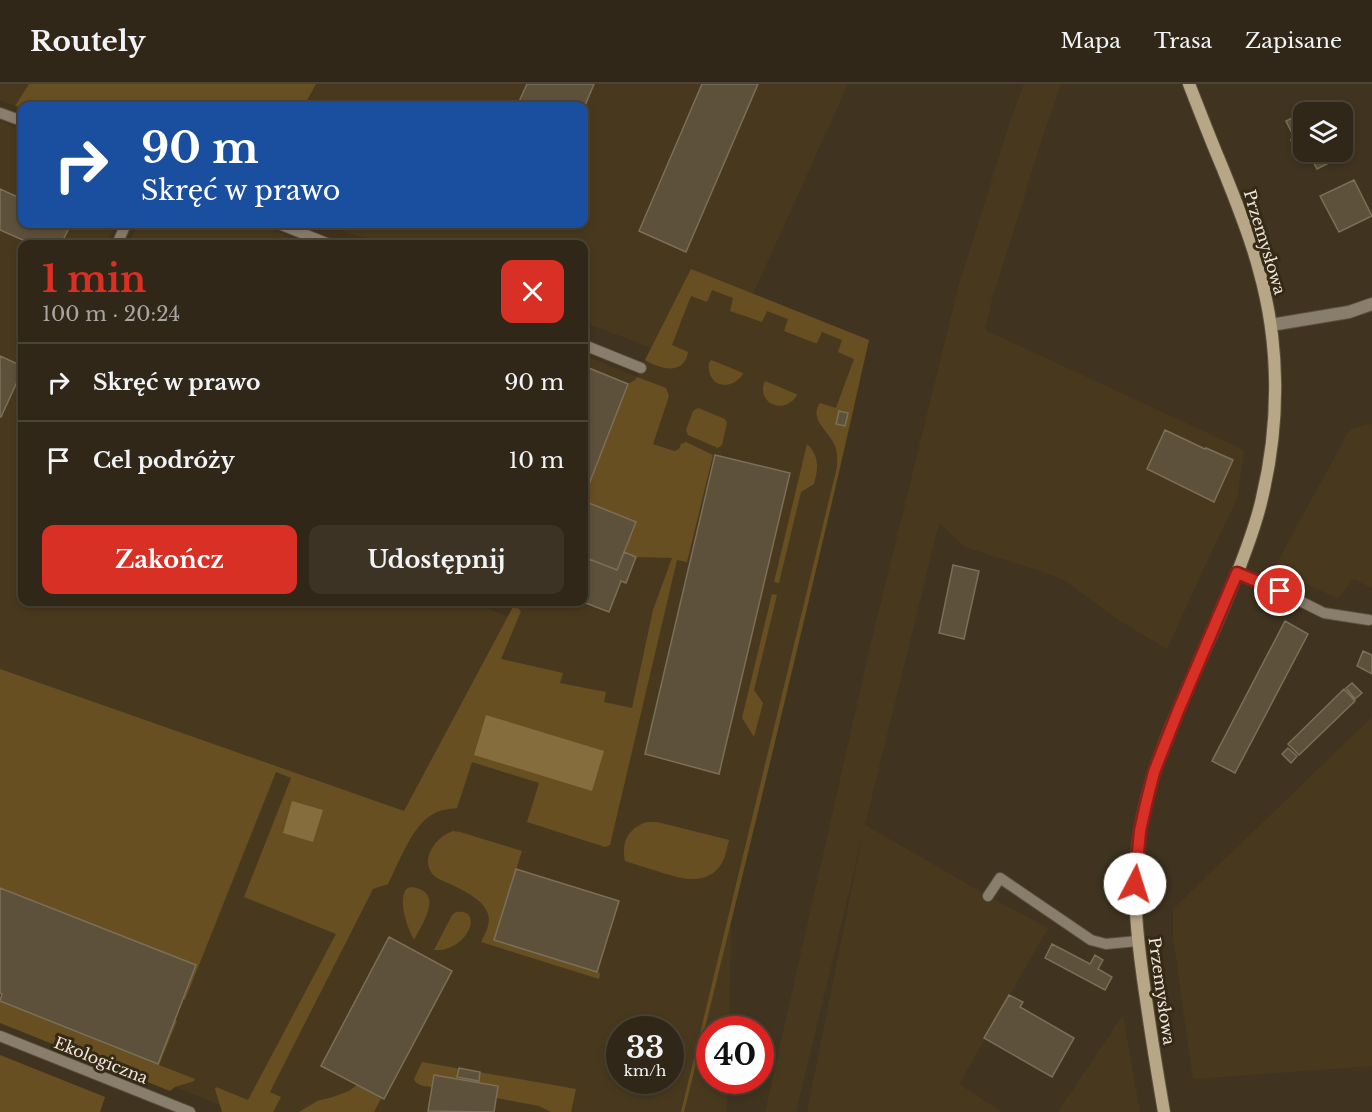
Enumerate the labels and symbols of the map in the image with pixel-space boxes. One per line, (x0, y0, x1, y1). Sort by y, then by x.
street label: Przemysłowa (1240, 187, 1290, 297)
pin (1254, 565, 1305, 616)
position arrow (1103, 852, 1167, 916)
street label: Przemysłowa (1145, 936, 1179, 1046)
speed limit sign: 40 (696, 1016, 774, 1094)
street label: Ekologiczna (51, 1032, 151, 1088)

